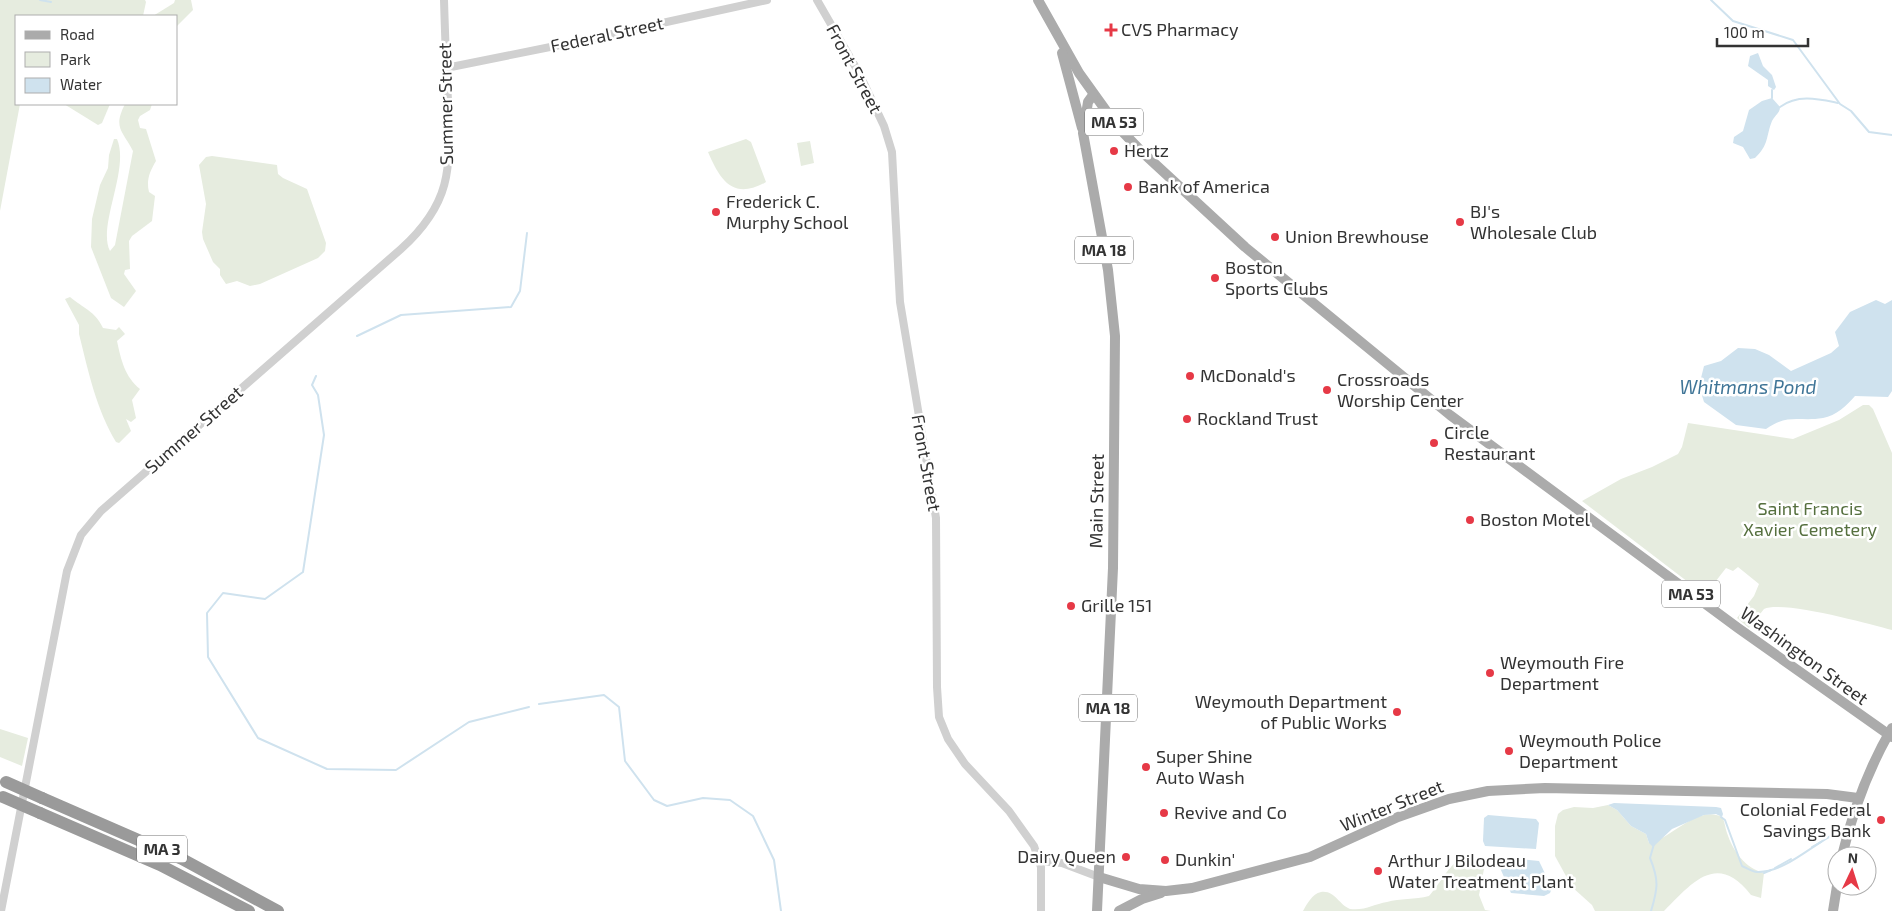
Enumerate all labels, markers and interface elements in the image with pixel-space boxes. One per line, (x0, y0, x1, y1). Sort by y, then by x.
street label: Federal Street (548, 11, 666, 57)
legend (15, 15, 178, 105)
scale bar (1717, 15, 1808, 47)
place label: CVS Pharmacy (1121, 18, 1239, 40)
street label: Front Street (822, 20, 888, 117)
text: 100 m (1724, 23, 1765, 41)
marker: CVS Pharmacy (1105, 24, 1117, 36)
text: Road (60, 25, 95, 43)
street label: Summer Street (433, 42, 457, 165)
text: Park (60, 50, 91, 68)
text: Water (60, 75, 102, 93)
road number: MA 53 (1085, 108, 1143, 136)
place label: Hertz (1124, 139, 1169, 161)
marker: Hertz (1108, 145, 1120, 157)
place label: Bank of America (1138, 175, 1270, 197)
marker: Bank of America (1122, 181, 1134, 193)
place label: Frederick C. Murphy School (726, 190, 849, 233)
place label: BJ's Wholesale Club (1470, 200, 1597, 243)
marker: Frederick C. Murphy School (710, 206, 722, 218)
marker: BJ's Wholesale Club (1454, 216, 1466, 228)
place label: Union Brewhouse (1285, 225, 1429, 247)
marker: Union Brewhouse (1269, 231, 1281, 243)
road number: MA 18 (1075, 236, 1133, 264)
place label: Boston Sports Clubs (1225, 256, 1328, 299)
marker: Boston Sports Clubs (1209, 272, 1221, 284)
place label: McDonald's (1200, 364, 1296, 386)
place label: Crossroads Worship Center (1337, 368, 1464, 411)
marker: McDonald's (1184, 370, 1196, 382)
water label: Whitmans Pond (1680, 375, 1817, 398)
street label: Summer Street (140, 381, 247, 478)
marker: Crossroads Worship Center (1321, 384, 1333, 396)
place label: Rockland Trust (1197, 407, 1318, 429)
street label: Front Street (908, 413, 946, 513)
marker: Rockland Trust (1181, 413, 1193, 425)
place label: Circle Restaurant (1444, 421, 1535, 464)
marker: Circle Restaurant (1428, 437, 1440, 449)
street label: Main Street (1084, 453, 1108, 548)
park label: Saint Francis Xavier Cemetery (1743, 497, 1877, 540)
place label: Boston Motel (1480, 508, 1591, 530)
marker: Boston Motel (1464, 514, 1476, 526)
road number: MA 53 (1662, 580, 1720, 608)
place label: Grille 151 (1081, 594, 1152, 616)
marker: Grille 151 (1065, 600, 1077, 612)
street label: Washington Street (1736, 601, 1873, 709)
place label: Weymouth Fire Department (1500, 651, 1624, 694)
marker: Weymouth Fire Department (1484, 667, 1496, 679)
place label: Weymouth Department of Public Works (1195, 690, 1387, 733)
road number: MA 18 (1079, 694, 1137, 721)
marker: Weymouth Department of Public Works (1391, 706, 1403, 718)
place label: Weymouth Police Department (1519, 729, 1661, 772)
place label: Super Shine Auto Wash (1156, 745, 1252, 788)
marker: Weymouth Police Department (1503, 745, 1515, 757)
marker: Super Shine Auto Wash (1140, 761, 1152, 773)
street label: Winter Street (1337, 774, 1447, 836)
place label: Colonial Federal Savings Bank (1740, 798, 1872, 841)
place label: Revive and Co (1174, 801, 1287, 823)
marker: Revive and Co (1158, 807, 1170, 819)
marker: Colonial Federal Savings Bank (1875, 814, 1887, 826)
road number: MA 3 (137, 836, 187, 862)
place label: Dairy Queen (1017, 845, 1116, 867)
north arrow (1827, 846, 1877, 896)
place label: Dunkin' (1175, 848, 1235, 870)
place label: Arthur J Bilodeau Water Treatment Plant (1388, 849, 1574, 892)
text: N (1847, 849, 1859, 866)
marker: Dairy Queen (1120, 851, 1132, 863)
marker: Dunkin' (1159, 854, 1171, 866)
marker: Arthur J Bilodeau Water Treatment Plant (1372, 865, 1384, 877)

